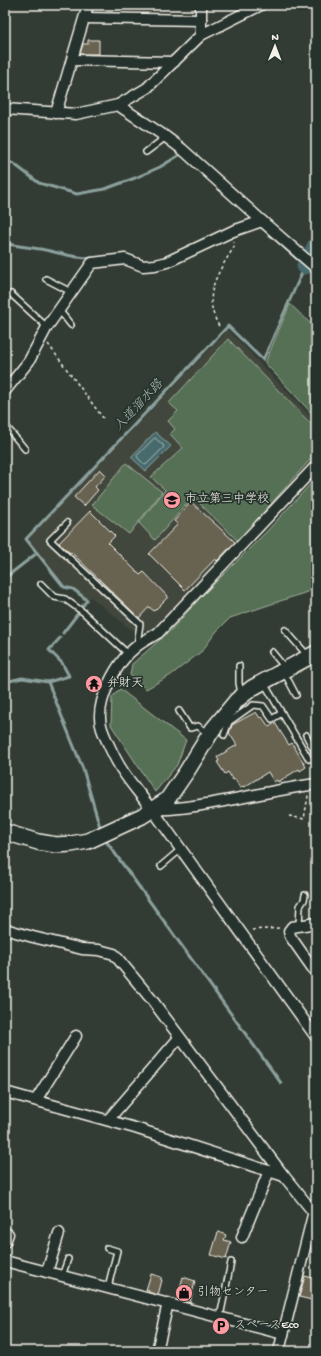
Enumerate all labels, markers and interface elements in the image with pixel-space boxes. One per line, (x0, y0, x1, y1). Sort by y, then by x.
north arrow (255, 26, 295, 66)
text: N (271, 32, 279, 44)
water label: 入道溜水路 (111, 376, 167, 435)
school or university icon: 市立第三中学校 (162, 490, 182, 510)
place label: 市立第三中学校 (185, 492, 269, 507)
temple icon: 弁財天 (84, 674, 104, 694)
place label: 弁財天 (107, 676, 143, 691)
shop icon: 引物センター (174, 1283, 194, 1303)
place label: 引物センター (197, 1285, 269, 1300)
parking icon: スペースEco (211, 1316, 231, 1336)
place label: スペースEco (234, 1319, 299, 1333)

